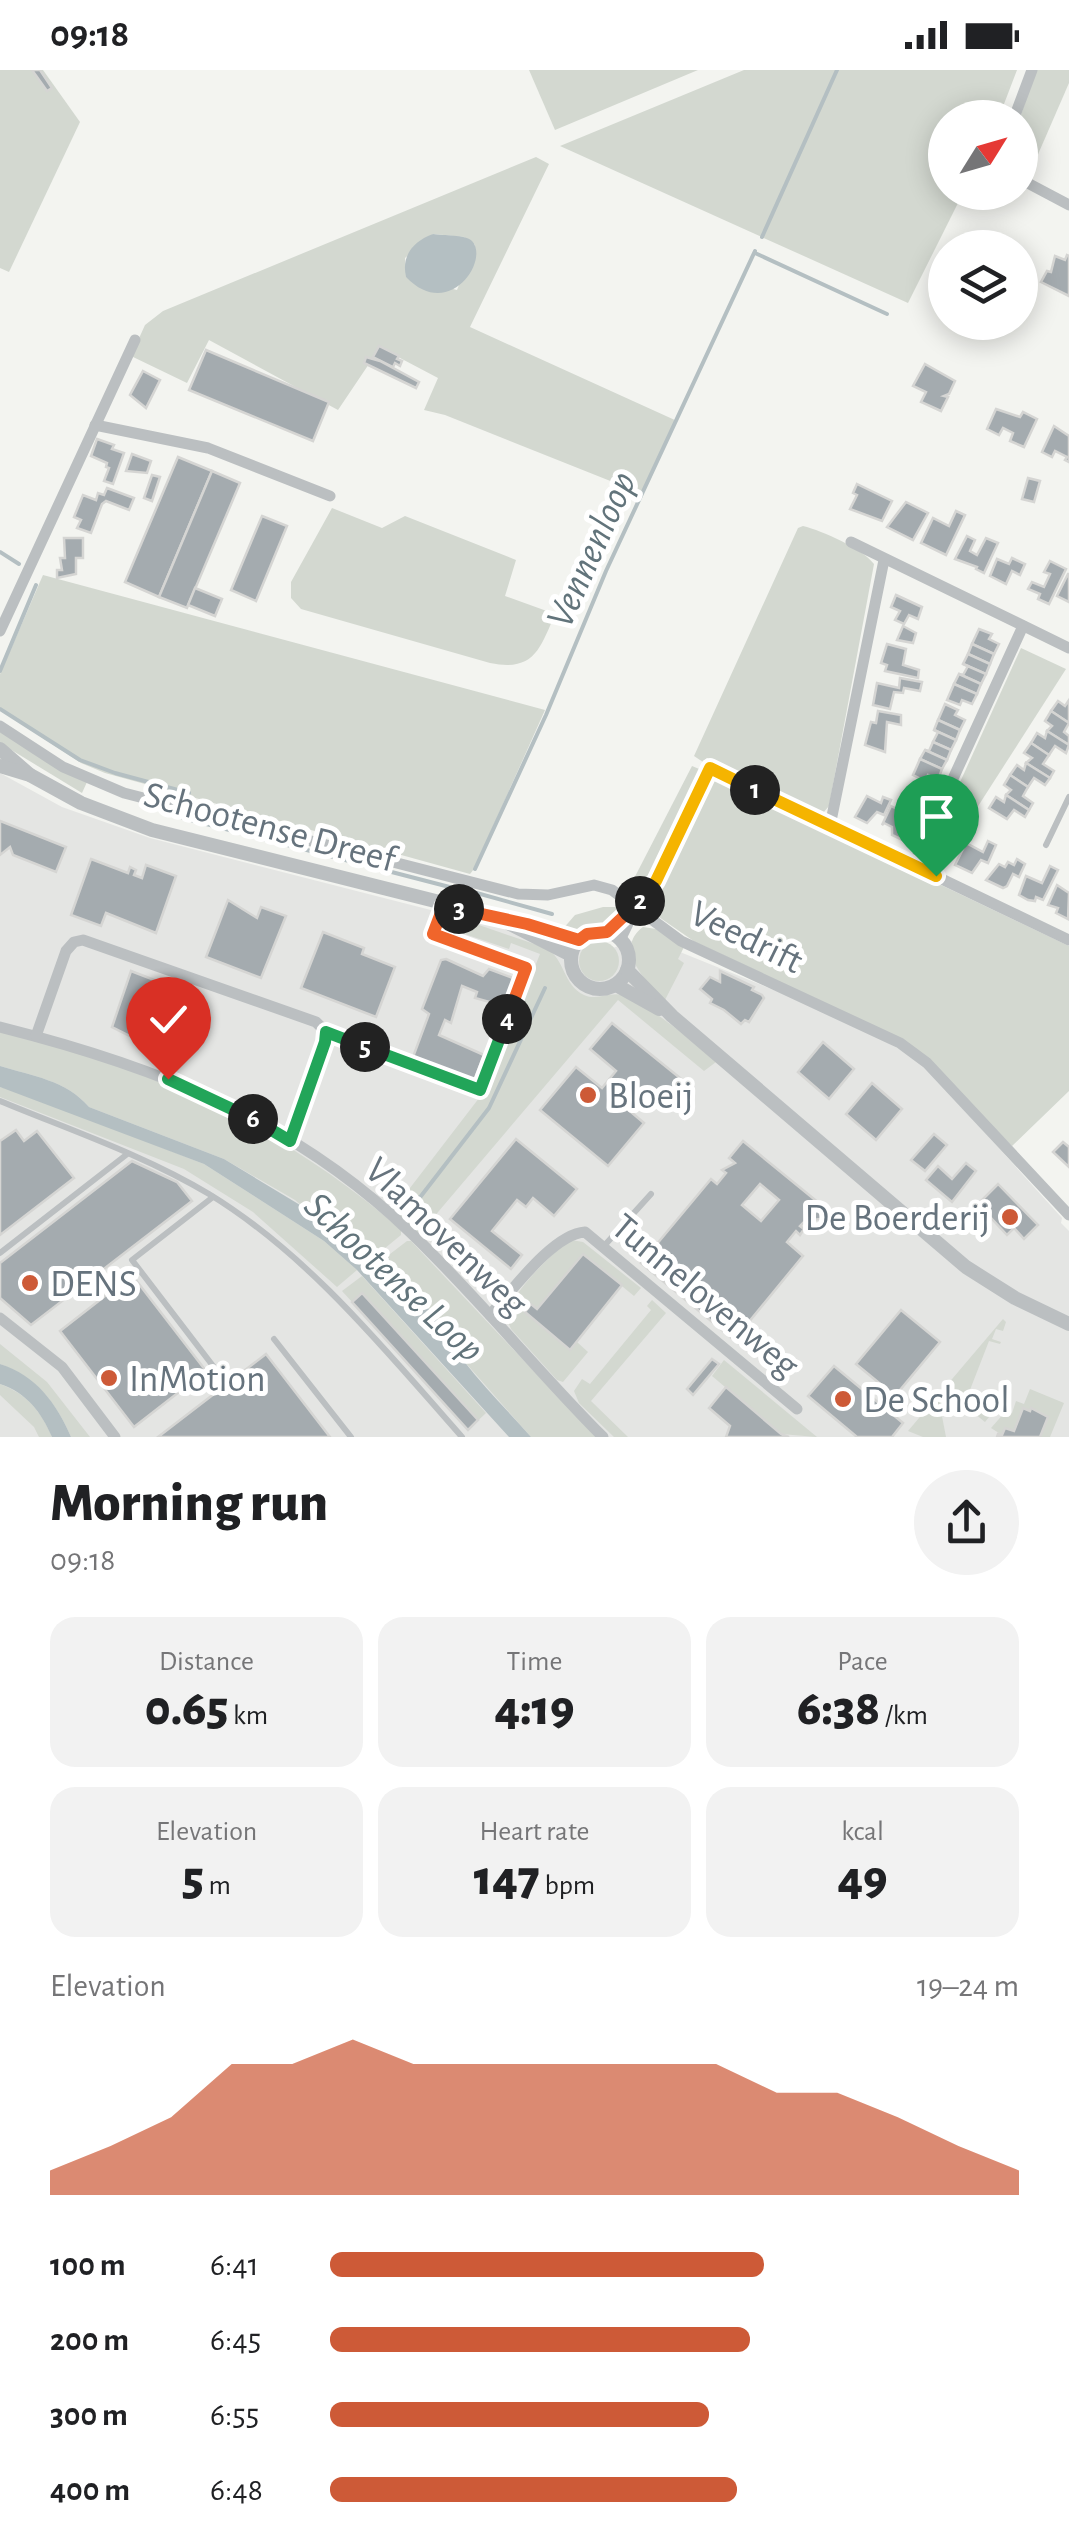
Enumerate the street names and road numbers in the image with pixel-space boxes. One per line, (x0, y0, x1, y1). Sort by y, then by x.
street label: Schootense Dreef (140, 776, 402, 880)
street label: Veedrift (684, 894, 808, 981)
street label: Vlamovenweg (357, 1151, 534, 1324)
street label: Tunnelovenweg (604, 1208, 806, 1386)

